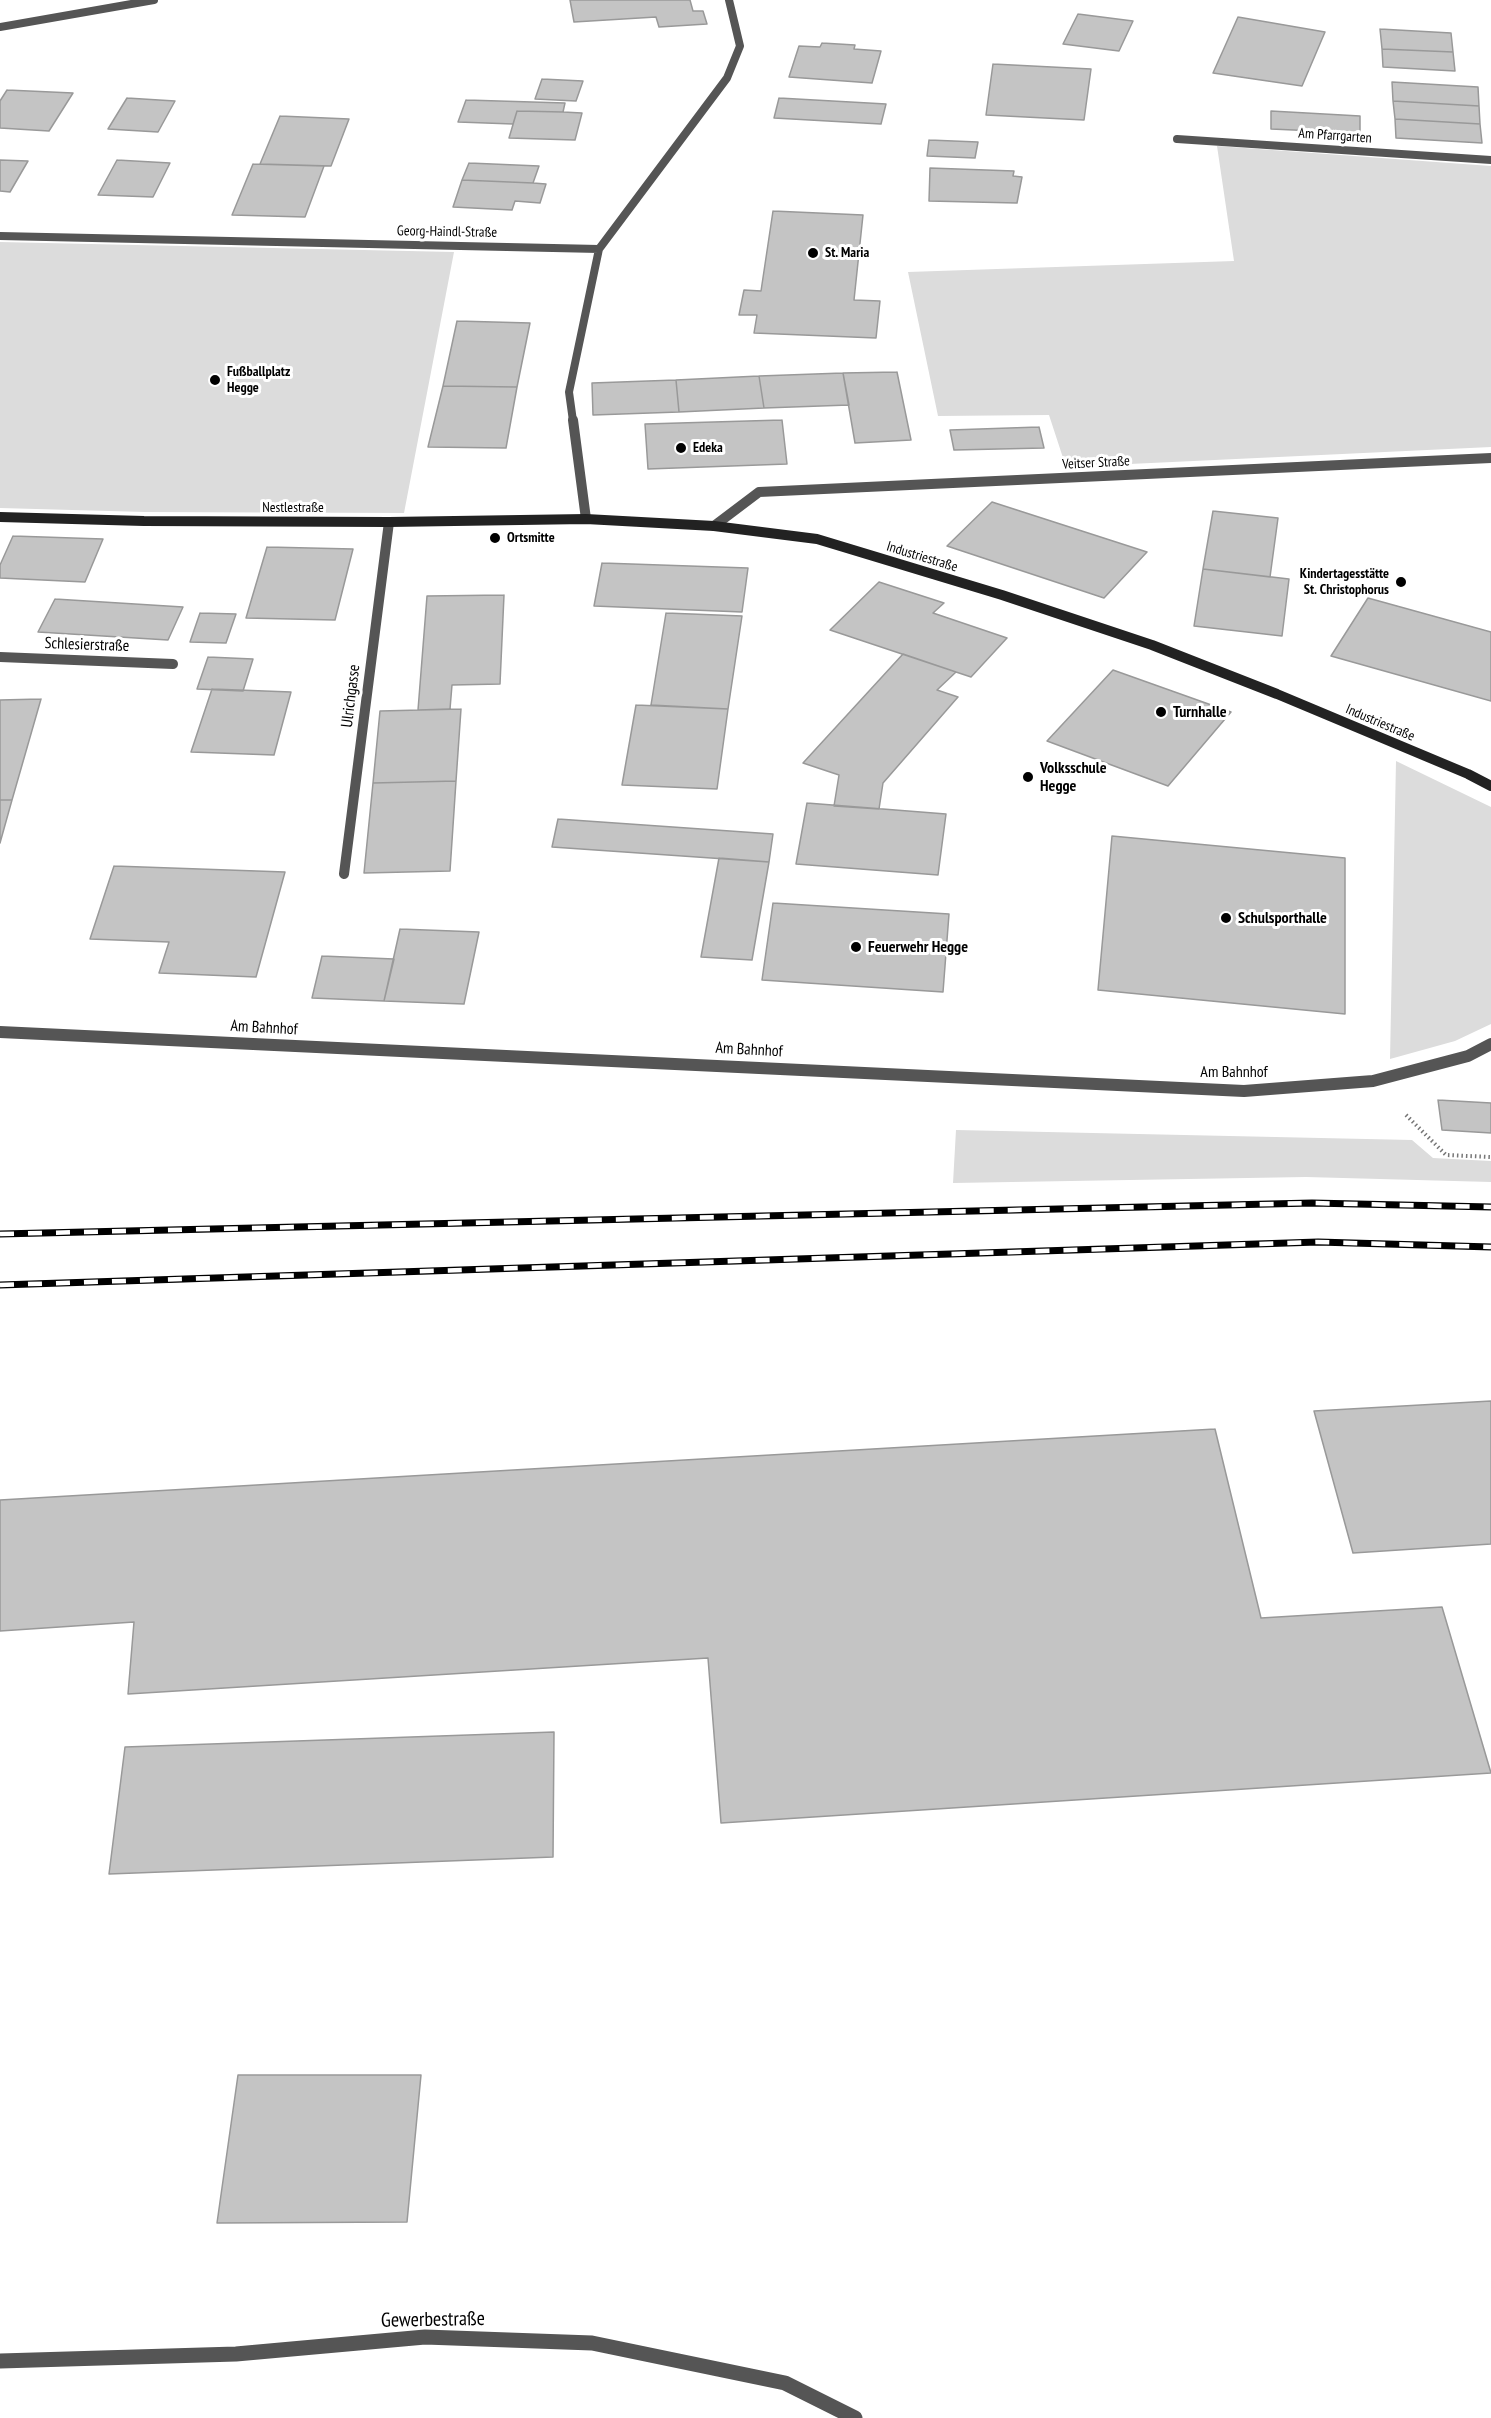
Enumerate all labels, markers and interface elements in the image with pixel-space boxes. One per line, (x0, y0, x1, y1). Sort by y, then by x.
street label: Am Pfarrgarten (1298, 125, 1372, 147)
street label: Georg-Haindl-Straße (397, 223, 497, 241)
place label: St. Maria (825, 245, 869, 261)
marker: St. Maria (806, 246, 820, 260)
place label: Fußballplatz Hegge (227, 364, 290, 396)
marker: Fußballplatz Hegge (208, 373, 222, 387)
place label: Edeka (693, 440, 723, 456)
marker: Edeka (674, 441, 688, 455)
street label: Veitser Straße (1062, 453, 1130, 473)
street label: Nestlestraße (262, 500, 324, 516)
place label: Ortsmitte (507, 530, 555, 546)
marker: Ortsmitte (488, 531, 502, 545)
street label: Industriestraße (884, 538, 960, 576)
place label: Kindertagesstätte St. Christophorus (1300, 566, 1389, 598)
marker: Kindertagesstätte St. Christophorus (1394, 575, 1408, 589)
street label: Schlesierstraße (44, 634, 130, 656)
street label: Ulrichgasse (338, 663, 364, 729)
street label: Industriestraße (1343, 701, 1417, 745)
place label: Turnhalle (1173, 702, 1227, 722)
marker: Turnhalle (1154, 705, 1168, 719)
place label: Volksschule Hegge (1040, 758, 1106, 796)
marker: Volksschule Hegge (1021, 770, 1035, 784)
place label: Schulsporthalle (1238, 908, 1327, 928)
marker: Schulsporthalle (1219, 911, 1233, 925)
place label: Feuerwehr Hegge (868, 937, 968, 957)
marker: Feuerwehr Hegge (849, 940, 863, 954)
street label: Am Bahnhof (230, 1017, 298, 1039)
street label: Am Bahnhof (715, 1039, 783, 1061)
street label: Am Bahnhof (1200, 1062, 1268, 1082)
street label: Gewerbestraße (381, 2307, 485, 2333)

